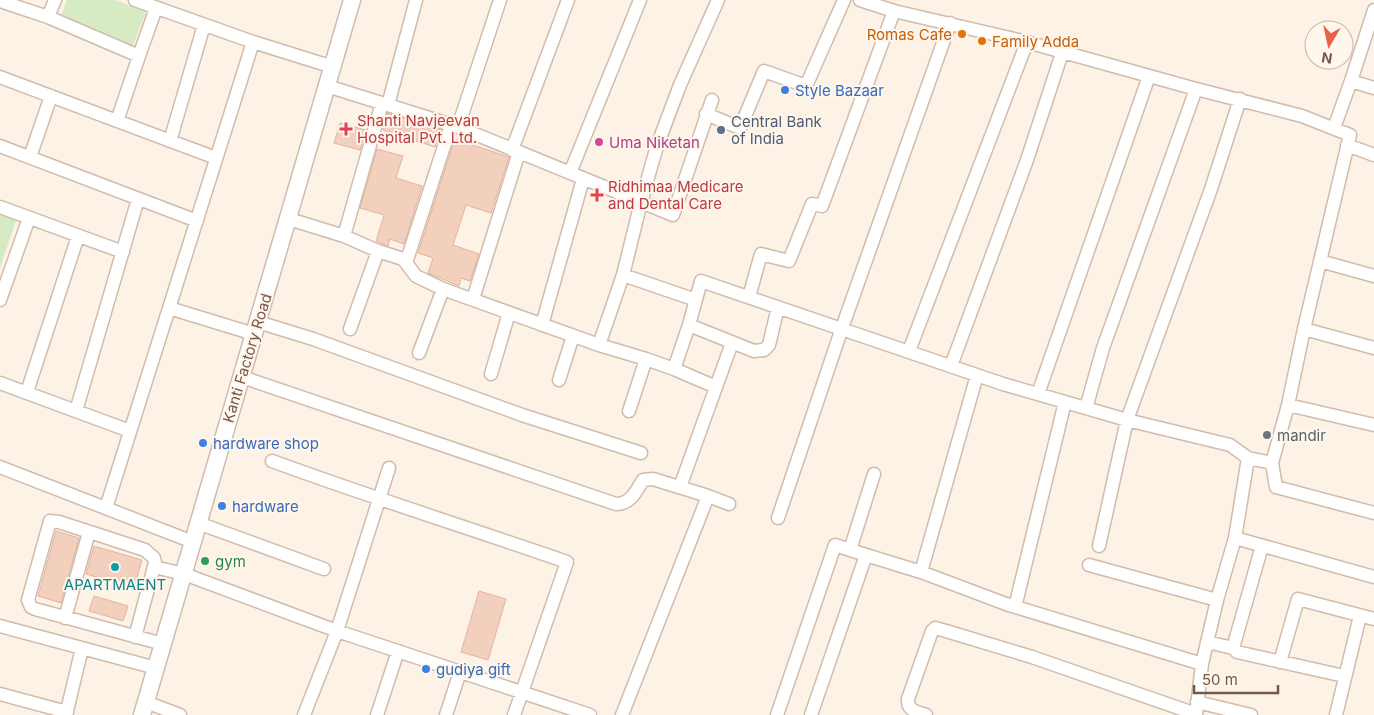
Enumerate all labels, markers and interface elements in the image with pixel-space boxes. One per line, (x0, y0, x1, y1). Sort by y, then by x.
north arrow (1304, 20, 1354, 70)
place label: Romas Cafe (867, 25, 952, 44)
marker: Romas Cafe (956, 28, 968, 40)
place label: Family Adda (992, 32, 1079, 51)
marker: Family Adda (976, 35, 988, 47)
text: N (1320, 49, 1333, 68)
place label: Style Bazaar (795, 81, 884, 100)
marker: Style Bazaar (779, 84, 791, 96)
place label: Shanti Navjeevan Hospital Pvt. Ltd. (357, 111, 480, 147)
place label: Central Bank of India (731, 112, 822, 148)
marker: Shanti Navjeevan Hospital Pvt. Ltd. (339, 122, 353, 136)
marker: Central Bank of India (715, 124, 727, 136)
place label: Uma Niketan (609, 133, 700, 152)
marker: Uma Niketan (593, 136, 605, 148)
place label: Ridhimaa Medicare and Dental Care (608, 177, 744, 213)
marker: Ridhimaa Medicare and Dental Care (590, 188, 604, 202)
street label: Kanti Factory Road (218, 291, 276, 425)
place label: mandir (1277, 426, 1326, 445)
marker: mandir (1261, 429, 1273, 441)
place label: hardware shop (213, 434, 319, 453)
marker: hardware shop (197, 437, 209, 449)
place label: hardware (232, 497, 299, 516)
marker: hardware (216, 500, 228, 512)
place label: gym (215, 552, 246, 571)
marker: gym (199, 555, 211, 567)
marker: APARTMAENT (109, 561, 121, 573)
place label: APARTMAENT (64, 575, 166, 594)
place label: gudiya gift (436, 660, 511, 679)
scale bar (1194, 662, 1278, 694)
marker: gudiya gift (420, 663, 432, 675)
text: 50 m (1202, 670, 1238, 689)

